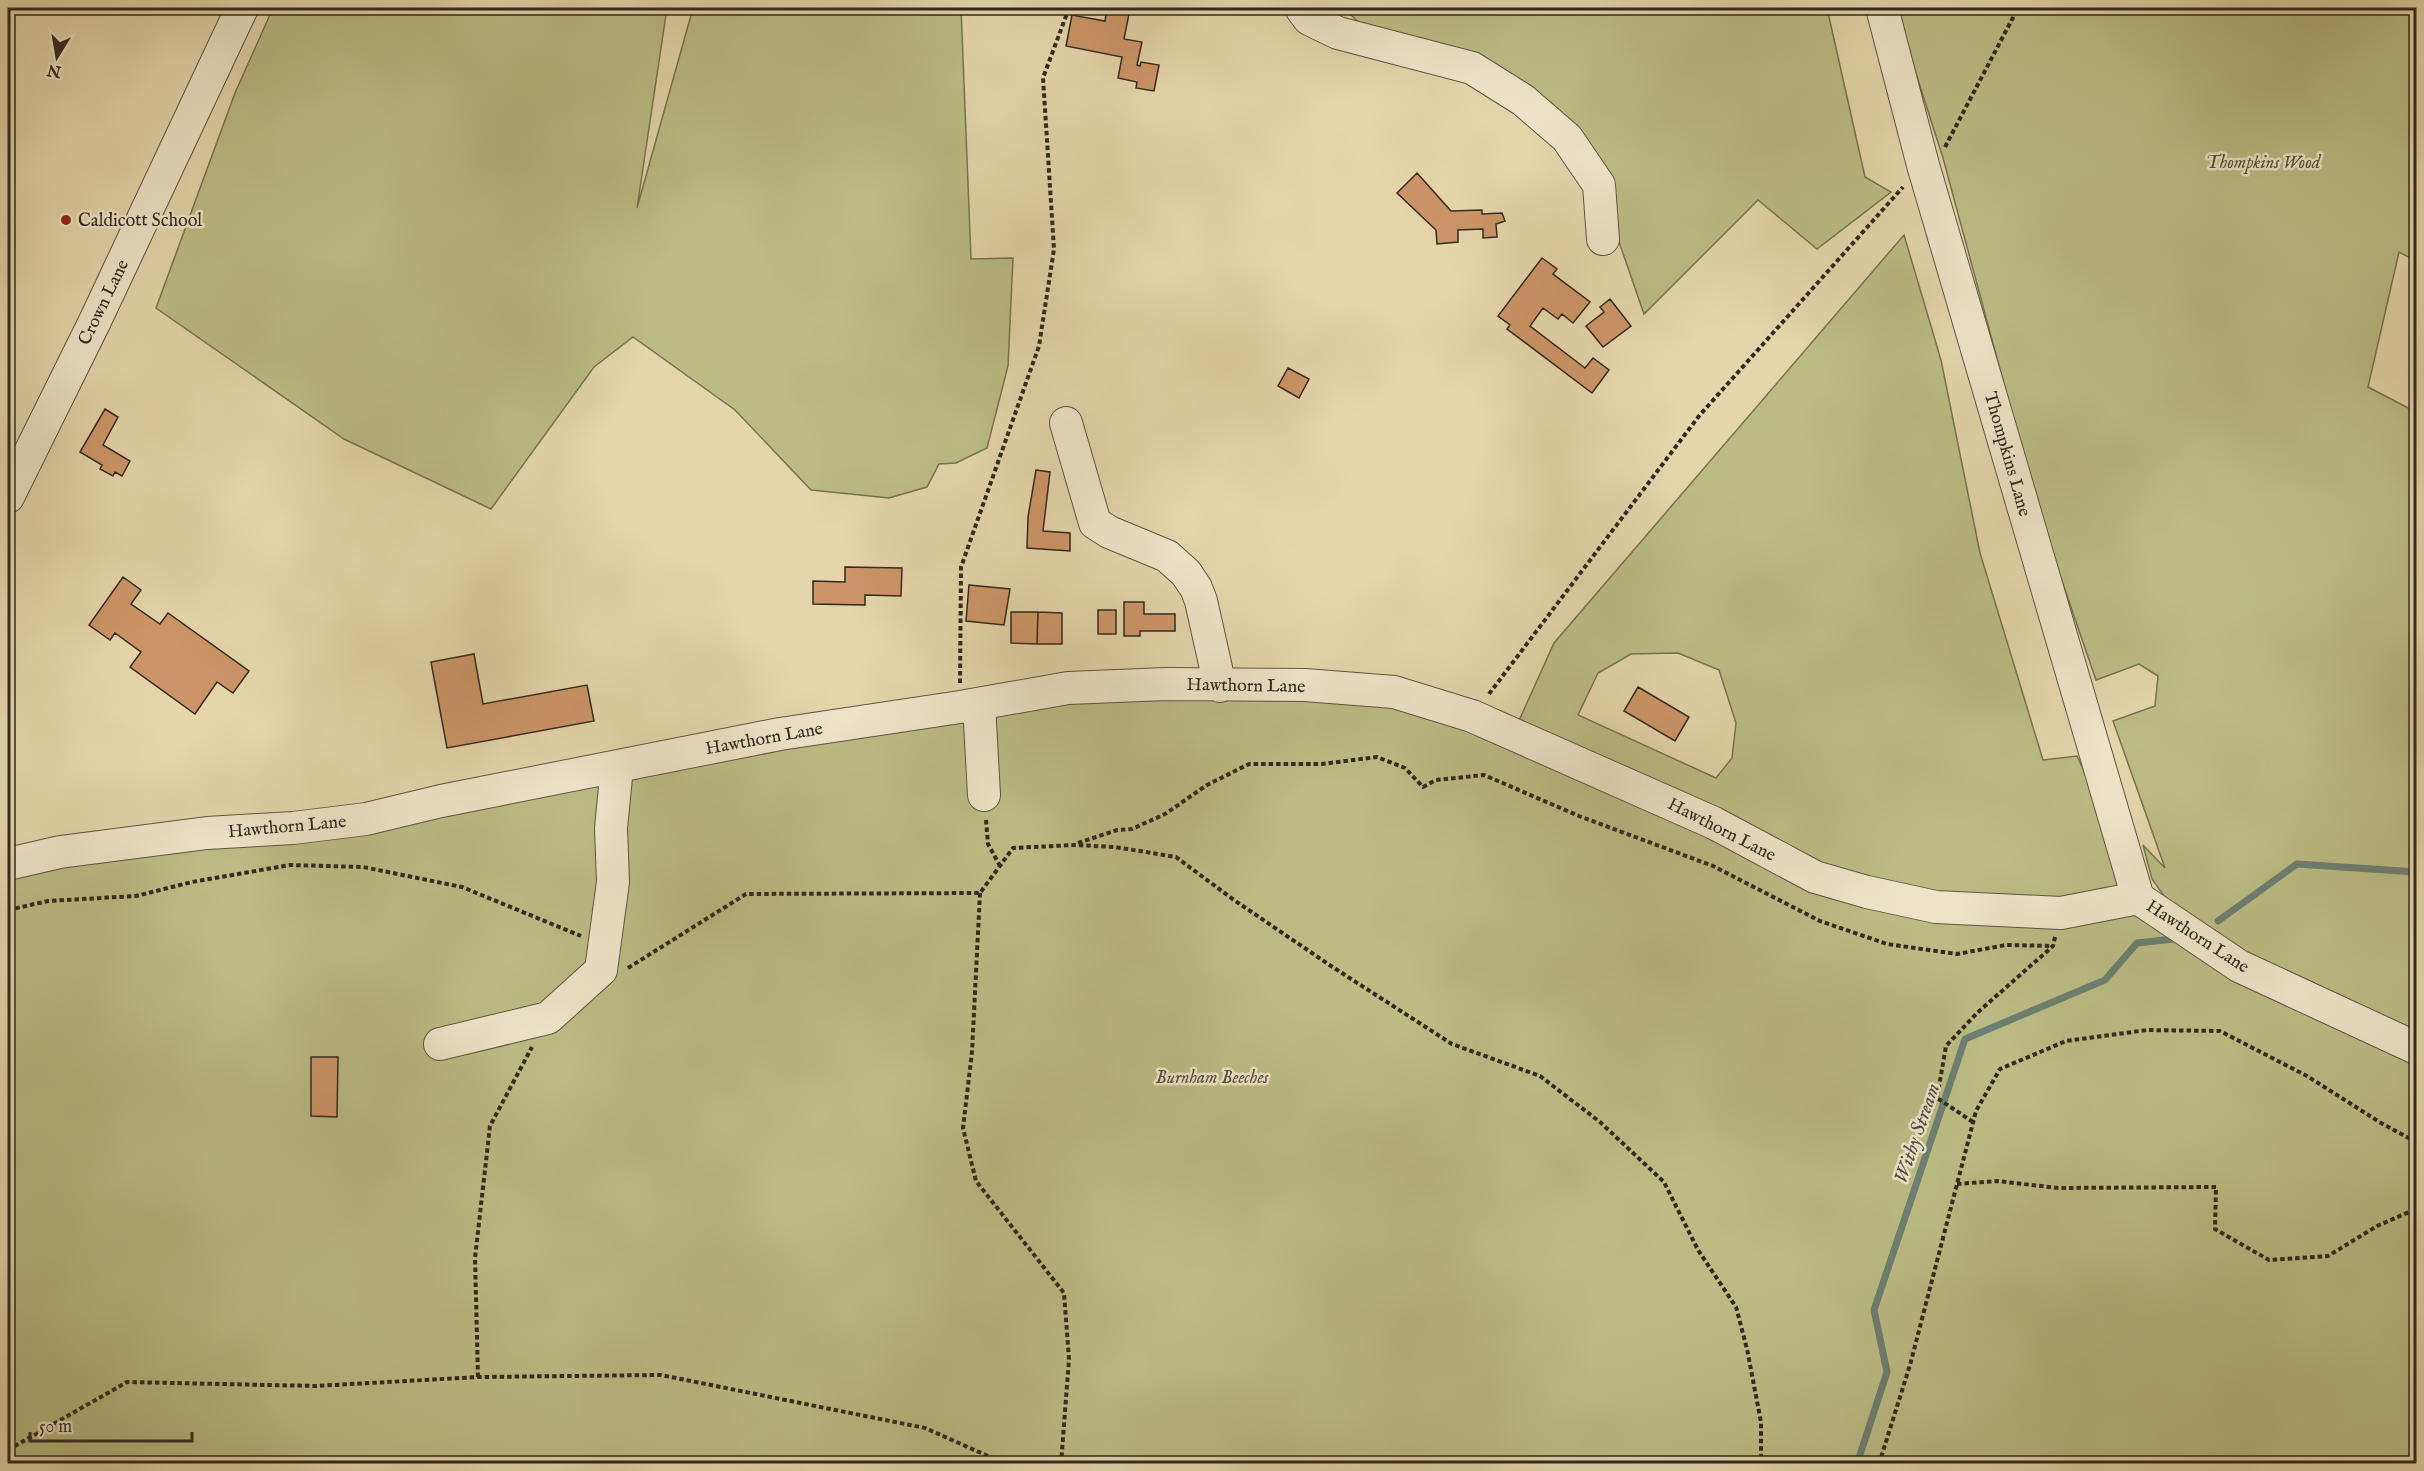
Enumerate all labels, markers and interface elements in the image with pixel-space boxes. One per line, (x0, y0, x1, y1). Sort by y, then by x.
north arrow (27, 27, 87, 87)
text: N (46, 59, 64, 81)
park label: Thompkins Wood (2206, 152, 2322, 175)
place label: Caldicott School (78, 210, 202, 233)
marker: Caldicott School (59, 213, 73, 227)
street label: Crown Lane (74, 256, 135, 349)
street label: Thompkins Lane (1978, 389, 2035, 519)
street label: Hawthorn Lane (1186, 674, 1306, 699)
street label: Hawthorn Lane (704, 718, 825, 761)
street label: Hawthorn Lane (1663, 793, 1779, 868)
street label: Hawthorn Lane (227, 811, 347, 844)
street label: Hawthorn Lane (2141, 895, 2253, 979)
park label: Burnham Beeches (1155, 1067, 1269, 1090)
water label: Withy Stream (1889, 1080, 1946, 1187)
scale bar (30, 1405, 192, 1443)
text: 50 m (39, 1416, 72, 1439)

